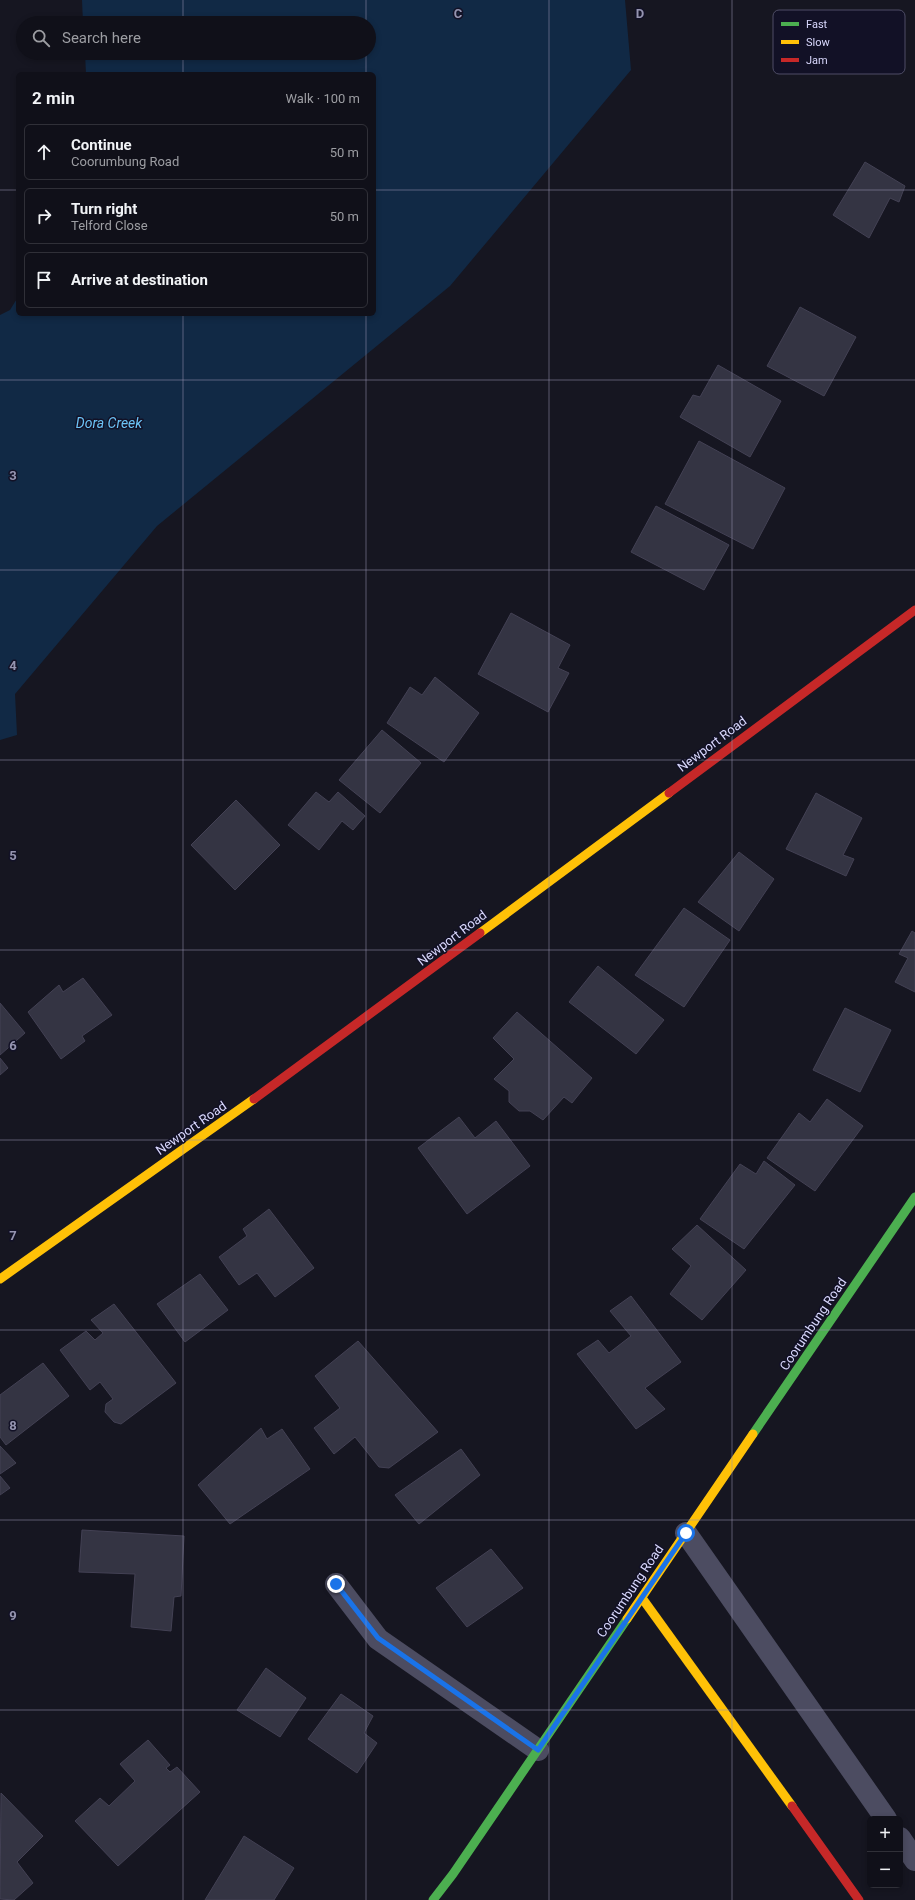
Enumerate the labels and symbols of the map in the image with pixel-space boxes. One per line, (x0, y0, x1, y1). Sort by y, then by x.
text: C (454, 6, 463, 21)
text: D (636, 6, 644, 21)
legend (773, 10, 905, 74)
text: Fast (806, 18, 828, 31)
text: Slow (806, 36, 830, 49)
text: Jam (806, 54, 828, 67)
water label: Dora Creek (76, 415, 143, 431)
text: 3 (9, 468, 17, 483)
text: 4 (9, 658, 17, 673)
street label: Newport Road (674, 713, 750, 775)
text: 5 (9, 848, 17, 863)
street label: Newport Road (414, 907, 490, 969)
text: 6 (9, 1038, 17, 1053)
street label: Newport Road (153, 1098, 229, 1158)
text: 7 (9, 1228, 17, 1243)
street label: Coorumbung Road (777, 1275, 849, 1373)
text: 8 (9, 1418, 17, 1433)
route start (677, 1524, 695, 1542)
street label: Coorumbung Road (594, 1542, 666, 1640)
route end (327, 1575, 345, 1593)
text: 9 (9, 1608, 17, 1623)

